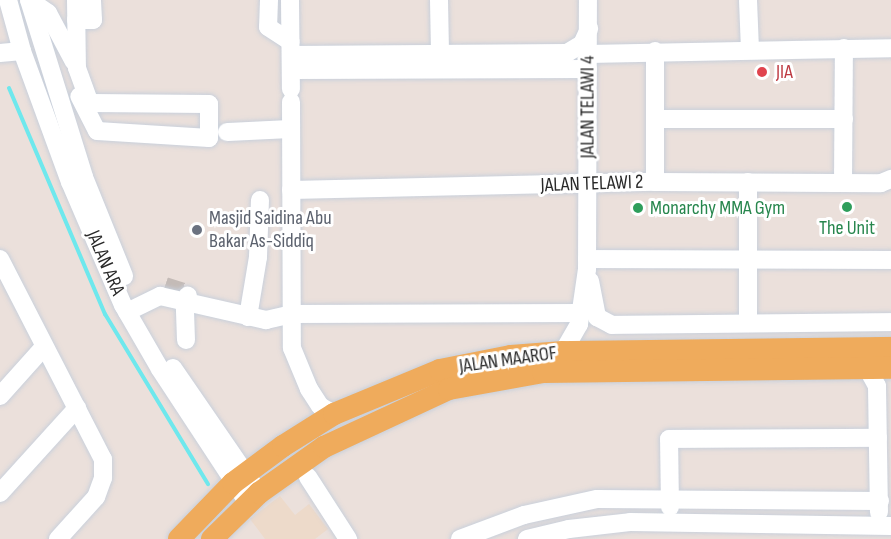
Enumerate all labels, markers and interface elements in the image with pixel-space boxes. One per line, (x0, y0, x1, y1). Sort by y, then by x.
street label: JALAN TELAWI 4 (576, 56, 600, 158)
place label: JIA (776, 60, 793, 84)
marker: JIA (753, 63, 771, 81)
street label: JALAN TELAWI 2 (540, 170, 644, 198)
place label: Monarchy MMA Gym (650, 196, 785, 220)
marker: The Unit (840, 200, 854, 214)
marker: Monarchy MMA Gym (631, 201, 645, 215)
place label: Masjid Saidina Abu Bakar As-Siddiq (209, 207, 332, 254)
place label: The Unit (819, 216, 875, 240)
marker: Masjid Saidina Abu Bakar As-Siddiq (190, 223, 204, 237)
street label: JALAN ARA (81, 227, 129, 299)
street label: JALAN MAAROF (458, 341, 558, 379)

